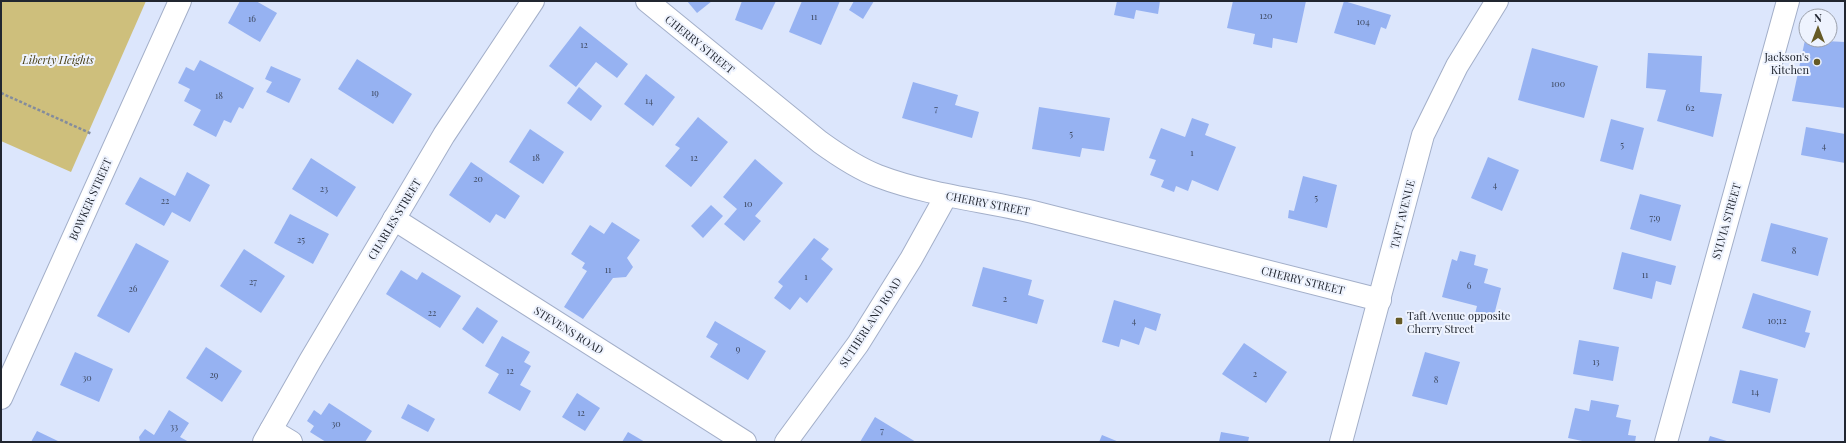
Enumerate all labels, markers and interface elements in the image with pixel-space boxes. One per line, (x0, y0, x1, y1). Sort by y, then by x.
north arrow (1798, 8, 1838, 48)
house number: 120 (1259, 9, 1273, 21)
house number: 11 (811, 10, 818, 22)
text: N (1814, 10, 1822, 25)
street label: CHERRY STREET (662, 11, 738, 77)
house number: 16 (248, 12, 256, 24)
house number: 104 (1356, 15, 1370, 27)
house number: 12 (580, 38, 588, 50)
place label: Jackson's Kitchen (1764, 49, 1809, 77)
park label: Liberty Heights (21, 52, 95, 67)
marker: Jackson's Kitchen (1812, 57, 1822, 67)
house number: 100 (1551, 77, 1565, 89)
house number: 19 (371, 86, 379, 98)
house number: 18 (215, 89, 223, 101)
house number: 14 (645, 94, 653, 106)
house number: 62 (1686, 101, 1694, 113)
house number: 7 (934, 102, 938, 114)
house number: 5 (1069, 127, 1073, 139)
house number: 5 (1620, 138, 1624, 150)
house number: 4 (1822, 139, 1827, 151)
house number: 1 (1190, 146, 1194, 158)
house number: 18 (532, 151, 540, 163)
house number: 12 (690, 151, 698, 163)
street label: BOWKER STREET (65, 155, 115, 243)
house number: 20 (473, 172, 483, 184)
street label: CHARLES STREET (364, 176, 424, 262)
street label: TAFT AVENUE (1386, 178, 1418, 250)
house number: 4 (1493, 178, 1498, 190)
street label: SYLVIA STREET (1708, 181, 1744, 261)
house number: 23 (320, 182, 328, 194)
street label: CHERRY STREET (945, 187, 1031, 219)
house number: 5 (1314, 191, 1318, 203)
house number: 22 (161, 194, 169, 206)
house number: 10 (744, 197, 752, 209)
house number: 7;9 (1650, 211, 1661, 223)
house number: 25 (297, 233, 305, 245)
house number: 8 (1792, 244, 1797, 256)
street label: CHERRY STREET (1260, 262, 1346, 298)
house number: 11 (605, 263, 612, 275)
house number: 11 (1642, 268, 1649, 280)
house number: 1 (804, 270, 808, 282)
street label: SUTHERLAND ROAD (835, 274, 905, 370)
house number: 27 (249, 275, 257, 287)
house number: 6 (1467, 279, 1472, 291)
house number: 26 (129, 282, 138, 294)
house number: 2 (1003, 292, 1007, 304)
street label: STEVENS ROAD (531, 303, 607, 357)
house number: 22 (428, 306, 436, 318)
place label: Taft Avenue opposite Cherry Street (1407, 308, 1511, 336)
house number: 4 (1132, 314, 1137, 326)
house number: 10;12 (1768, 314, 1786, 326)
marker: Taft Avenue opposite Cherry Street (1394, 316, 1404, 326)
house number: 9 (736, 342, 741, 354)
house number: 13 (1592, 355, 1600, 367)
house number: 12 (506, 364, 514, 376)
house number: 2 (1253, 367, 1257, 379)
house number: 29 (210, 368, 219, 380)
house number: 30 (82, 371, 92, 383)
house number: 8 (1434, 373, 1439, 385)
house number: 14 (1751, 385, 1759, 397)
house number: 12 (577, 406, 585, 418)
house number: 30 (331, 417, 341, 429)
house number: 33 (170, 420, 178, 432)
house number: 7 (880, 424, 884, 436)

